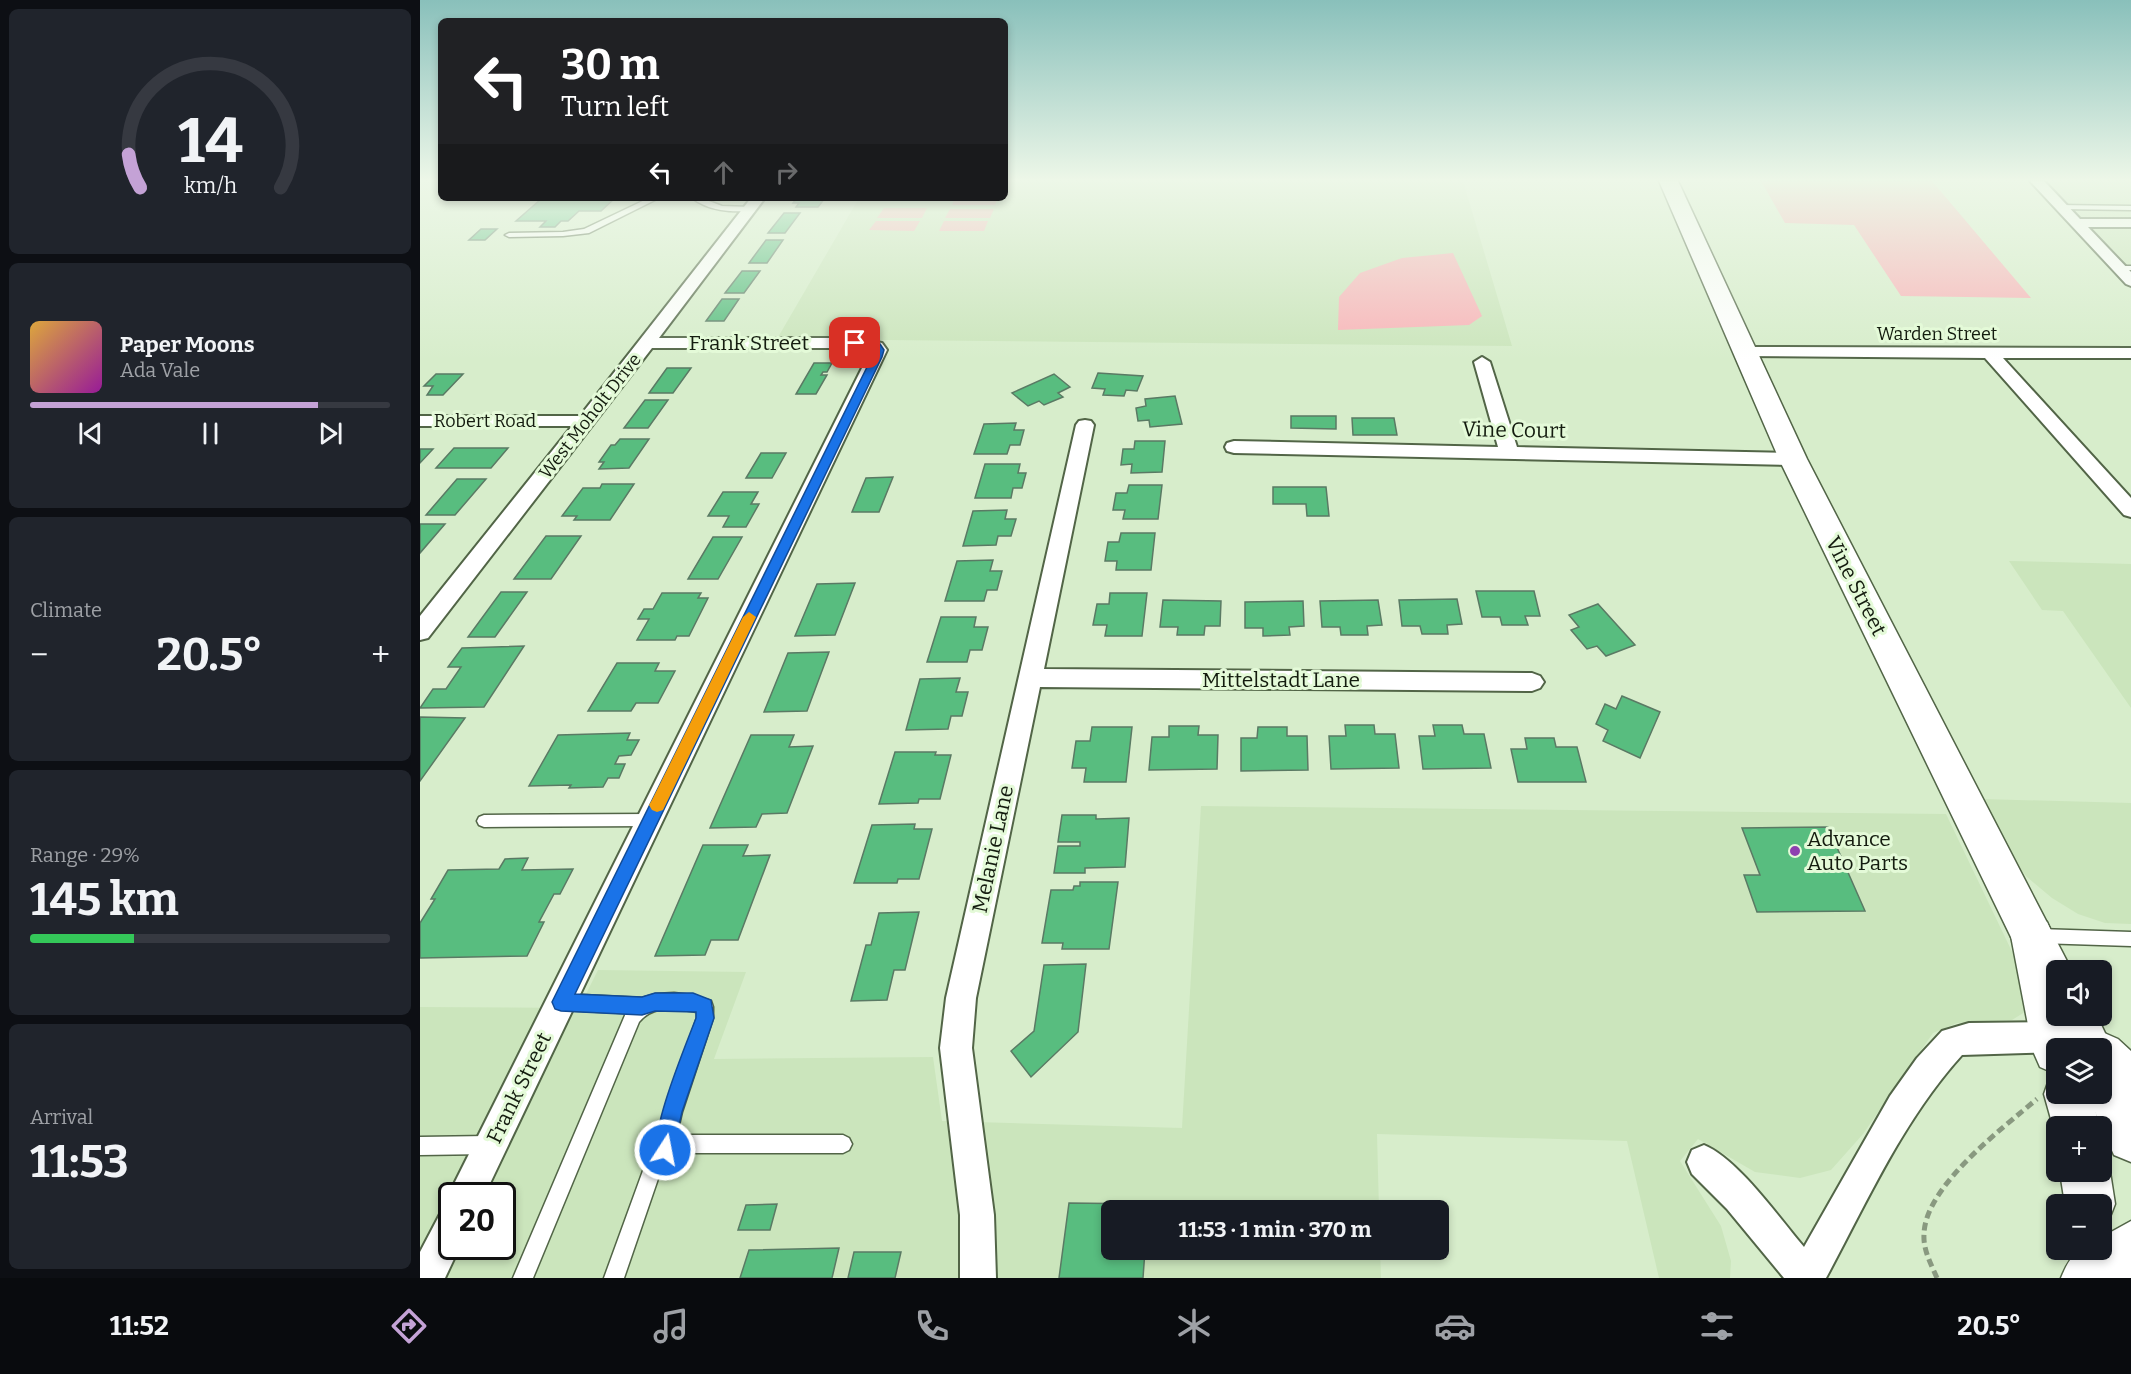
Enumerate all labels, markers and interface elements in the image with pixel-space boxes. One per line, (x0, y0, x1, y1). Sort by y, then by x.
text: 30 m (561, 40, 660, 90)
icon: left (462, 42, 540, 120)
text: Turn left (561, 91, 669, 123)
text: 14 (178, 105, 242, 180)
icon: left (644, 156, 677, 189)
icon: ahead (707, 156, 740, 189)
icon: right (770, 156, 803, 189)
text: km/h (183, 174, 237, 200)
pin (829, 317, 880, 368)
street label: Warden Street (1877, 323, 1998, 345)
icon: arrive (838, 326, 871, 359)
street label: Frank Street (689, 330, 810, 356)
text: Paper Moons (120, 331, 255, 358)
street label: West Moholt Drive (534, 349, 646, 483)
text: Ada Vale (120, 358, 200, 382)
street label: Robert Road (434, 410, 537, 432)
street label: Vine Court (1462, 416, 1567, 444)
icon: previous (74, 417, 107, 450)
icon: pause (194, 417, 227, 450)
icon: next (314, 417, 347, 450)
street label: Vine Street (1820, 532, 1892, 640)
text: Climate (30, 598, 102, 622)
text: 20.5° (157, 628, 263, 682)
text: − (30, 635, 48, 675)
text: + (371, 635, 390, 675)
street label: Mittelstadt Lane (1202, 667, 1360, 693)
street label: Melanie Lane (967, 783, 1019, 915)
place label: Advance Auto Parts (1807, 826, 1908, 876)
text: Range · 29% (30, 843, 140, 867)
marker: Advance Auto Parts (1788, 844, 1802, 858)
text: 145 km (30, 873, 179, 927)
map controls (2046, 960, 2112, 1260)
button: sound (2046, 960, 2112, 1026)
street label: Frank Street (481, 1028, 557, 1148)
button: layers (2046, 1038, 2112, 1104)
text: Arrival (30, 1105, 93, 1129)
button: + (2046, 1116, 2112, 1182)
position arrow (633, 1118, 697, 1182)
text: 11:53 (30, 1135, 129, 1189)
speed limit sign: 20 (438, 1182, 516, 1260)
button: − (2046, 1194, 2112, 1260)
text: 11:53 · 1 min · 370 m (1178, 1216, 1372, 1243)
icon: directions (388, 1305, 430, 1347)
icon: music (650, 1305, 692, 1347)
icon: phone (911, 1305, 953, 1347)
icon: climate (1173, 1305, 1215, 1347)
icon: car (1434, 1305, 1476, 1347)
icon: filters (1696, 1305, 1738, 1347)
text: 11:52 (110, 1310, 169, 1342)
text: 20.5° (1957, 1310, 2021, 1342)

